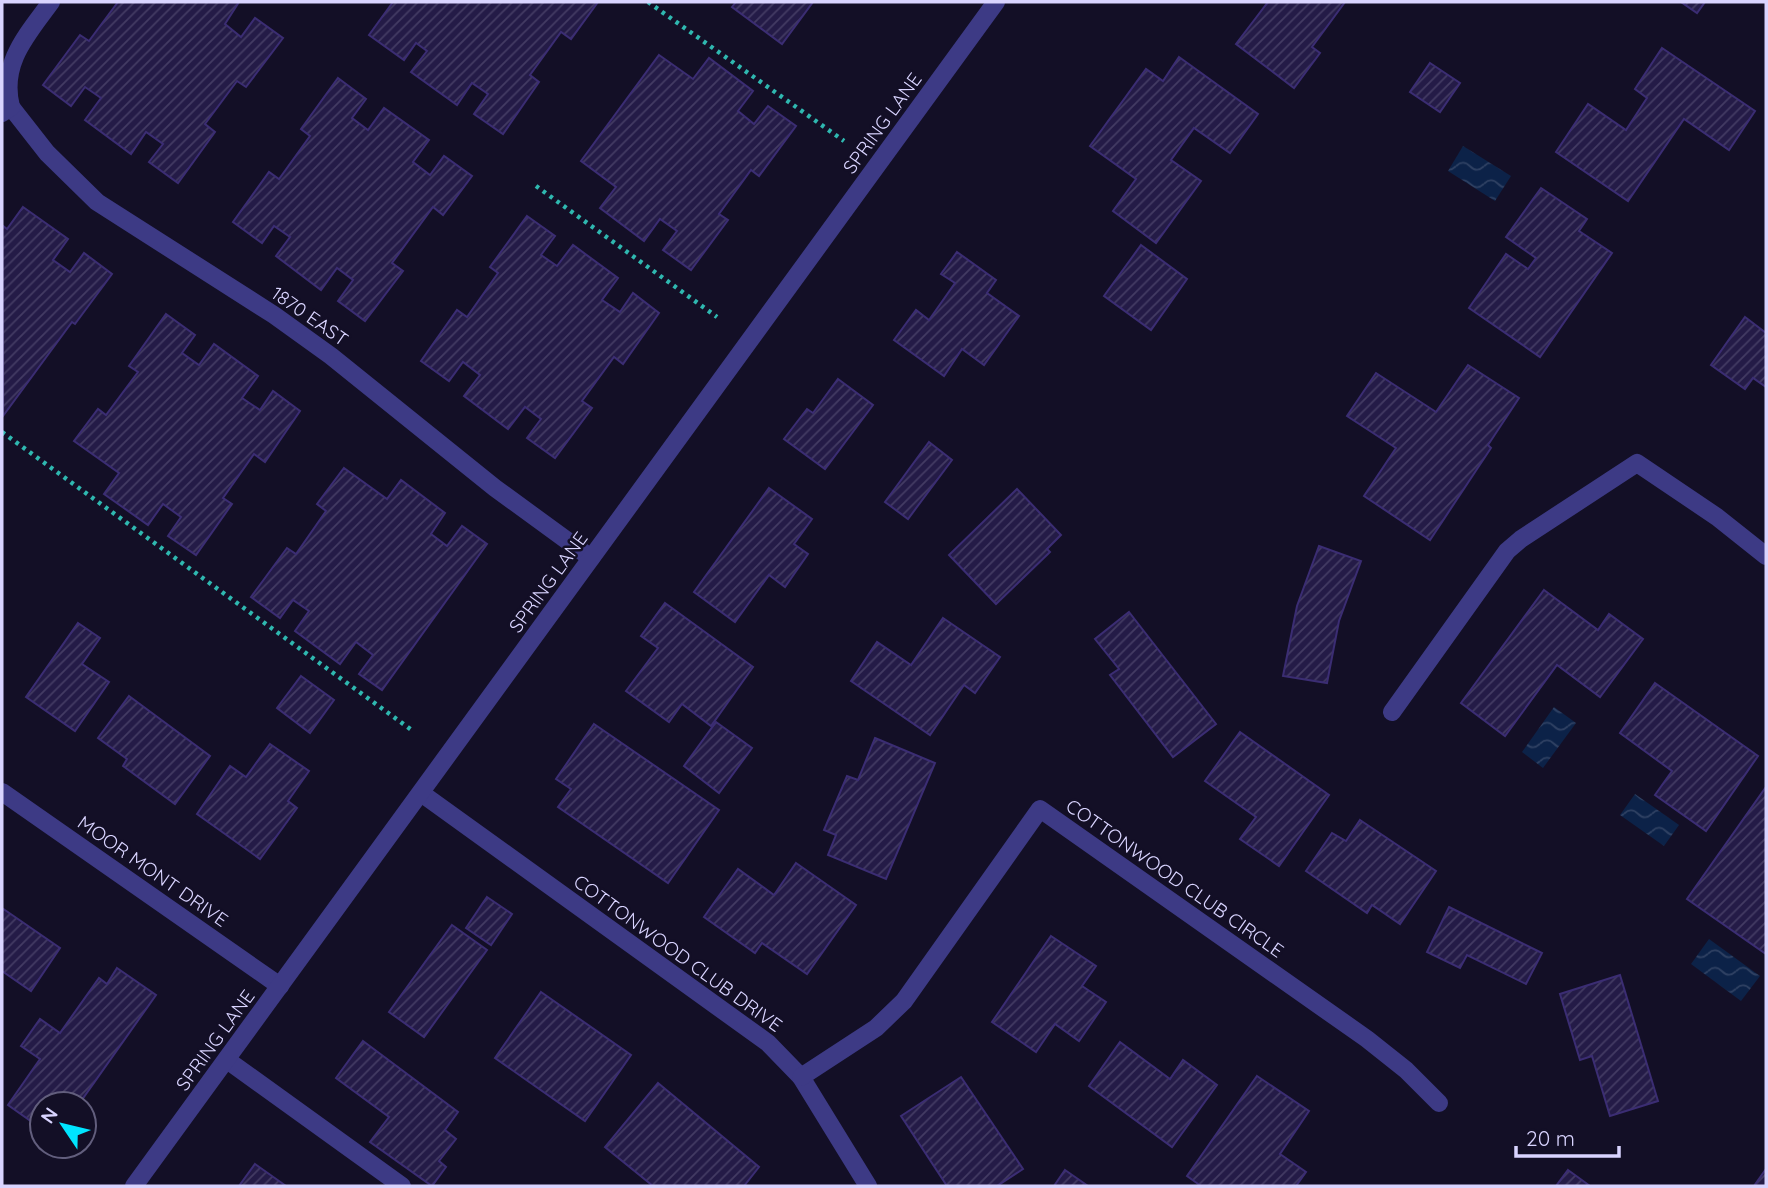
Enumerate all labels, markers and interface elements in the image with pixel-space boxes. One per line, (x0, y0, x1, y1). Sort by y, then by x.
street label: SPRING LANE (837, 68, 927, 178)
street label: 1870 EAST (267, 281, 353, 351)
street label: SPRING LANE (503, 527, 593, 637)
street label: COTTONWOOD CLUB CIRCLE (1061, 793, 1289, 963)
street label: MOOR MONT DRIVE (73, 810, 233, 932)
street label: COTTONWOOD CLUB DRIVE (569, 869, 787, 1037)
street label: SPRING LANE (170, 985, 260, 1095)
north arrow (28, 1090, 98, 1160)
text: N (35, 1103, 63, 1128)
scale bar (1516, 1114, 1619, 1158)
text: 20 m (1526, 1125, 1575, 1151)

